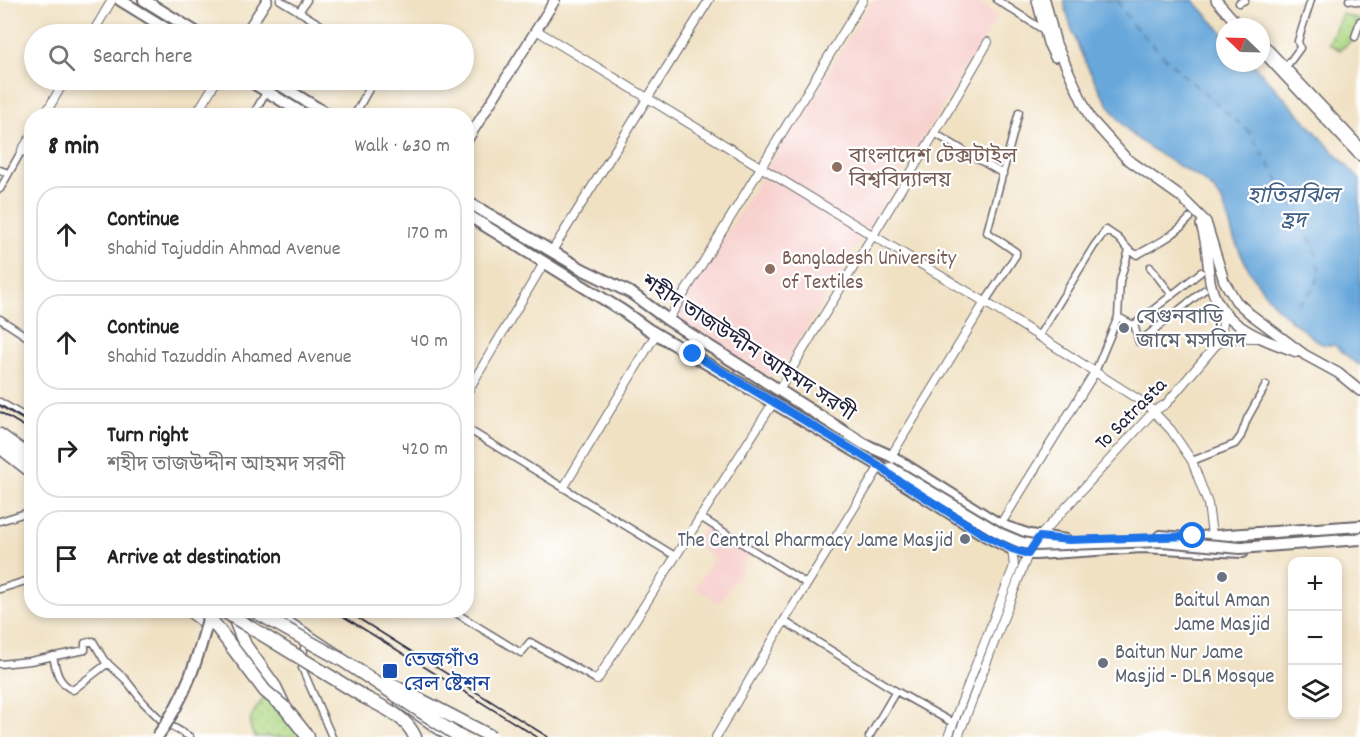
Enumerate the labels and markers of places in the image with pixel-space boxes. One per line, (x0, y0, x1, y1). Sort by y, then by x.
place label: বাংলাদেশ টেক্সটাইল বিশ্ববিদ্যালয় (848, 143, 1018, 197)
marker: বাংলাদেশ টেক্সটাইল বিশ্ববিদ্যালয় (830, 160, 844, 174)
place label: Bangladesh University of Textiles (782, 245, 957, 299)
marker: Bangladesh University of Textiles (763, 262, 777, 276)
place label: বেগুনবাড়ি জামে মসজিদ (1135, 304, 1247, 358)
marker: বেগুনবাড়ি জামে মসজিদ (1117, 321, 1131, 335)
place label: The Central Pharmacy Jame Masjid (677, 527, 953, 557)
marker: The Central Pharmacy Jame Masjid (958, 532, 972, 546)
marker: Baitul Aman Jame Masjid (1215, 570, 1229, 584)
place label: Baitul Aman Jame Masjid (1174, 587, 1270, 641)
place label: Baitun Nur Jame Masjid - DLR Mosque (1115, 639, 1275, 693)
place label: তেজগাঁও রেল ষ্টেশন (404, 647, 490, 701)
marker: Baitun Nur Jame Masjid - DLR Mosque (1096, 656, 1110, 670)
marker: তেজগাঁও রেল ষ্টেশন (381, 662, 399, 680)

